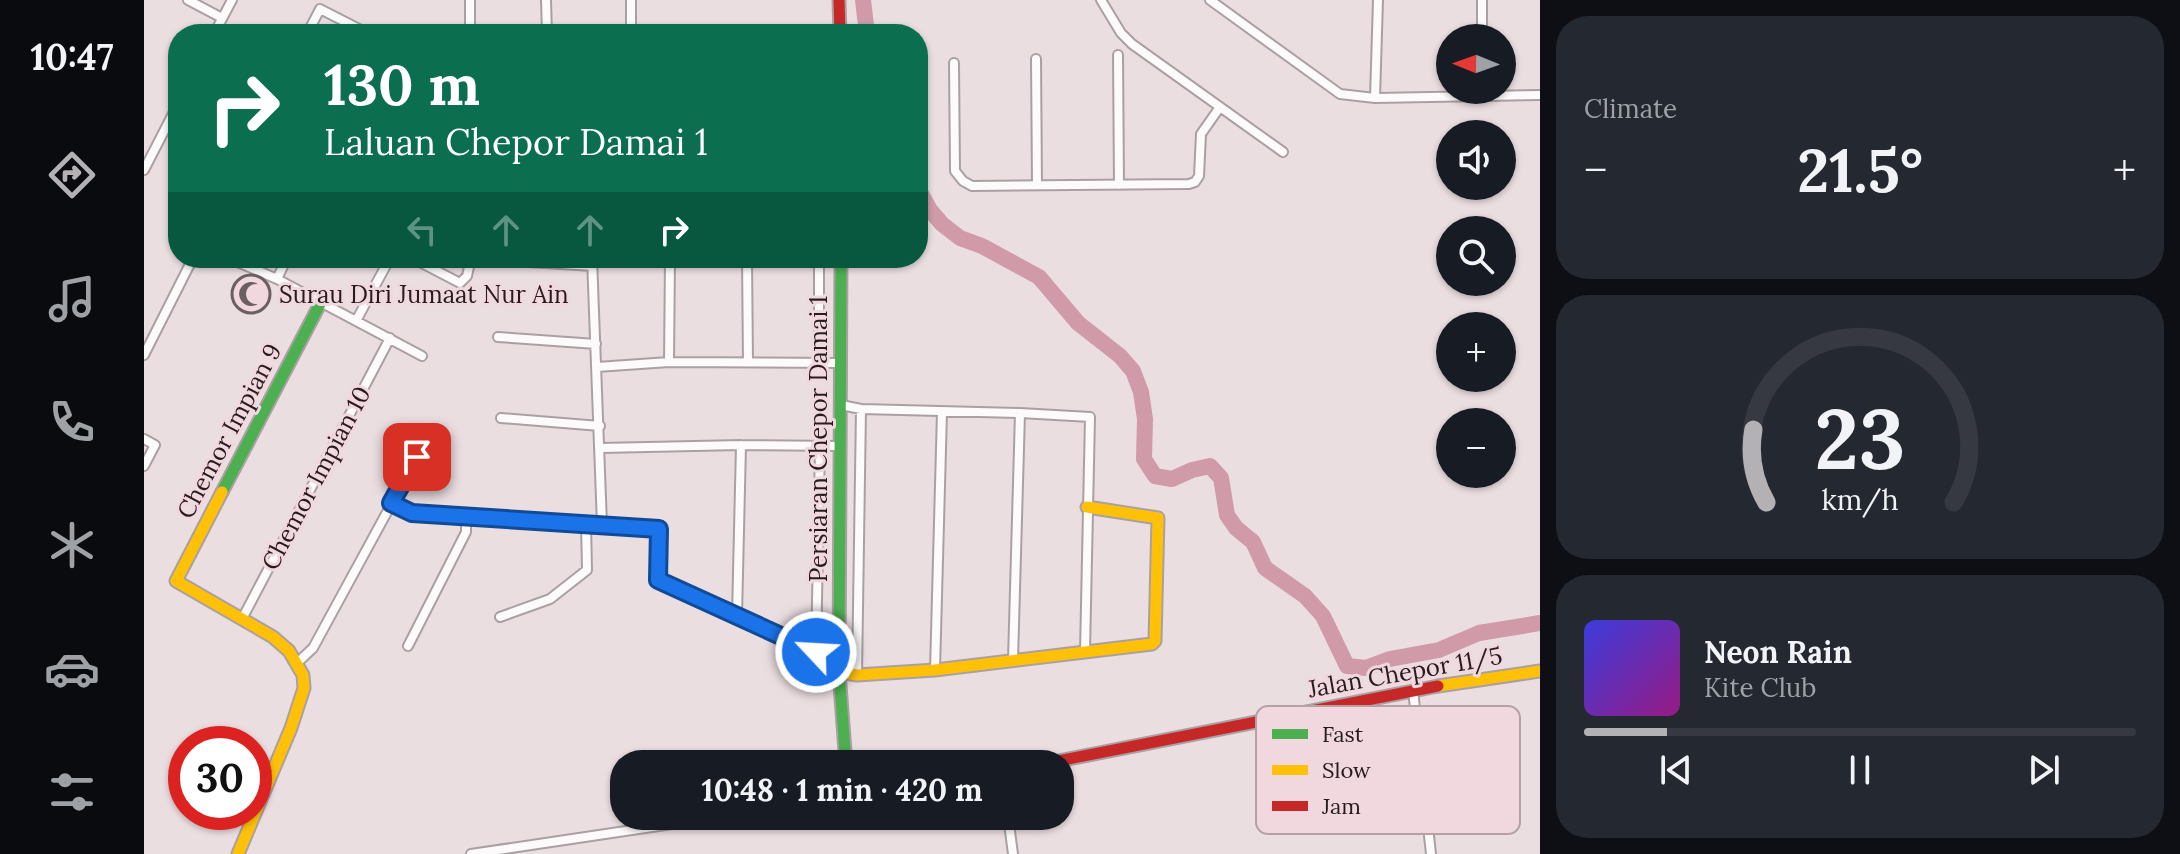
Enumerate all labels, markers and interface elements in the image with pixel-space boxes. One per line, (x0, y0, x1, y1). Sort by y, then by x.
north arrow (1436, 24, 1516, 104)
map controls (1436, 24, 1516, 488)
text: 10:47 (30, 34, 114, 80)
text: 130 m (324, 49, 480, 120)
icon: right (192, 56, 296, 160)
text: Climate (1584, 92, 1677, 125)
text: Laluan Chepor Damai 1 (324, 119, 708, 165)
button: sound (1436, 120, 1516, 200)
text: 21.5° (1797, 132, 1923, 208)
text: − (1584, 142, 1607, 198)
text: + (2113, 142, 2136, 198)
icon: directions (44, 147, 100, 203)
icon: left (400, 208, 444, 252)
icon: ahead (484, 208, 528, 252)
icon: ahead (568, 208, 612, 252)
icon: right (652, 208, 696, 252)
button: search (1436, 216, 1516, 296)
icon: music (44, 271, 100, 327)
mosque icon: Surau Diri Jumaat Nur Ain (230, 273, 272, 315)
place label: Surau Diri Jumaat Nur Ain (279, 279, 569, 310)
street label: Persiaran Chepor Damai 1 (803, 296, 834, 582)
button: + (1436, 312, 1516, 392)
street label: Chemor Impian 9 (170, 338, 288, 524)
street label: Chemor Impian 10 (255, 381, 377, 575)
text: 23 (1815, 385, 1905, 492)
icon: phone (44, 394, 100, 450)
button: − (1436, 408, 1516, 488)
pin (383, 423, 451, 491)
icon: arrive (395, 435, 439, 479)
text: km/h (1821, 481, 1899, 518)
icon: climate (44, 517, 100, 573)
position arrow (774, 610, 858, 694)
text: Neon Rain (1704, 633, 1852, 671)
street label: Jalan Chepor 11/5 (1304, 640, 1505, 705)
icon: car (44, 641, 100, 697)
text: Kite Club (1704, 671, 1816, 704)
legend (1256, 706, 1520, 834)
text: Fast (1322, 720, 1364, 748)
speed limit sign: 30 (168, 726, 272, 830)
icon: previous (1654, 748, 1698, 792)
icon: pause (1838, 748, 1882, 792)
icon: next (2022, 748, 2066, 792)
text: Slow (1322, 756, 1371, 784)
icon: filters (44, 764, 100, 820)
text: 10:48 · 1 min · 420 m (701, 771, 983, 809)
text: Jam (1321, 792, 1361, 820)

